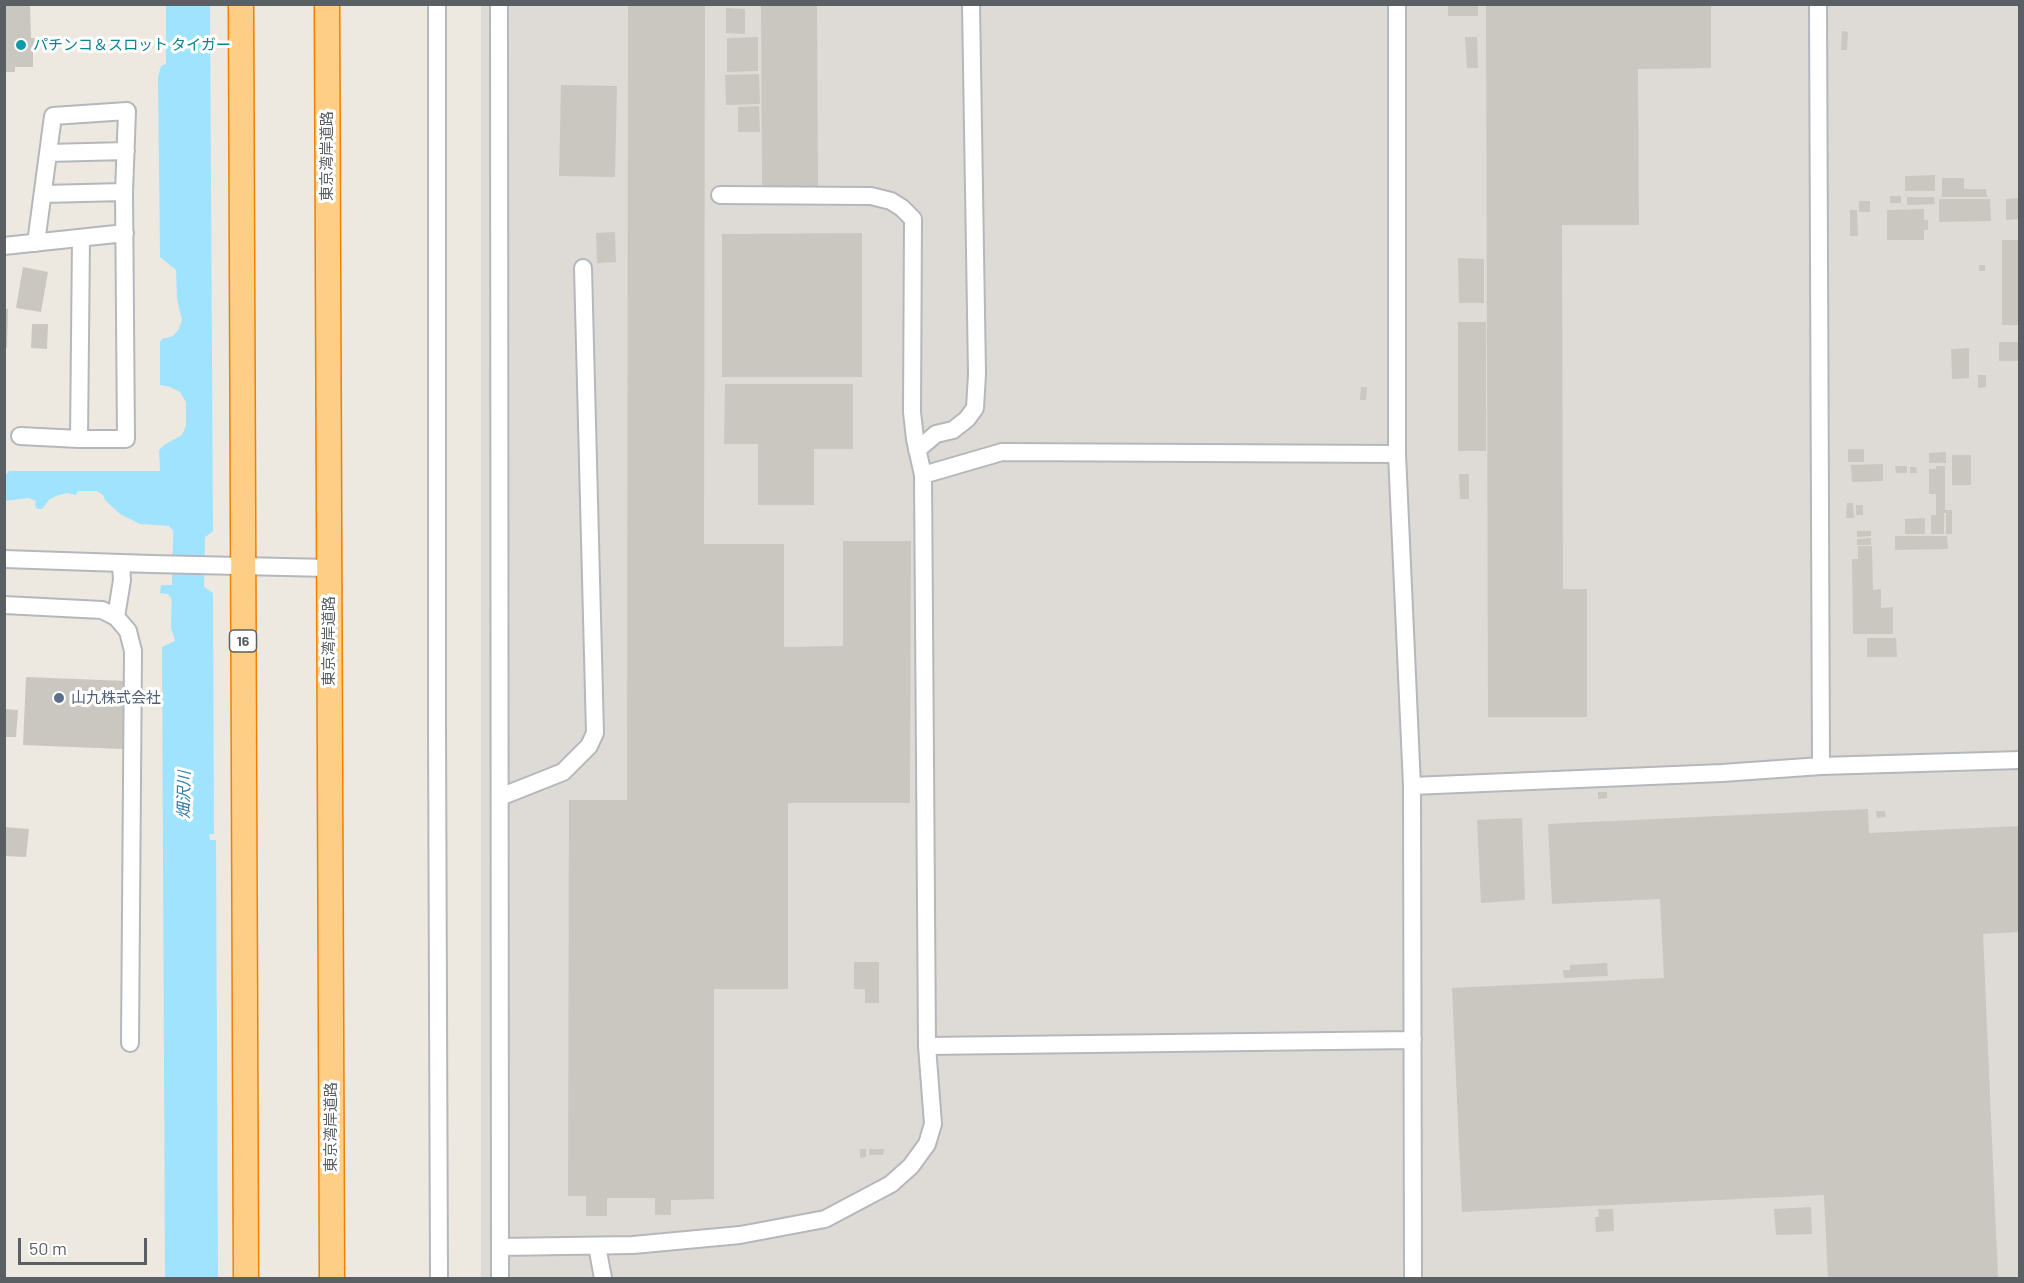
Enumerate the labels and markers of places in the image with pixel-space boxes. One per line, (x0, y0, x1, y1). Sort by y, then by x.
place label: パチンコ＆スロット タイガー (33, 36, 231, 54)
marker: パチンコ＆スロット タイガー (14, 38, 28, 52)
place label: 山九株式会社 (71, 689, 161, 707)
marker: 山九株式会社 (52, 691, 66, 705)

